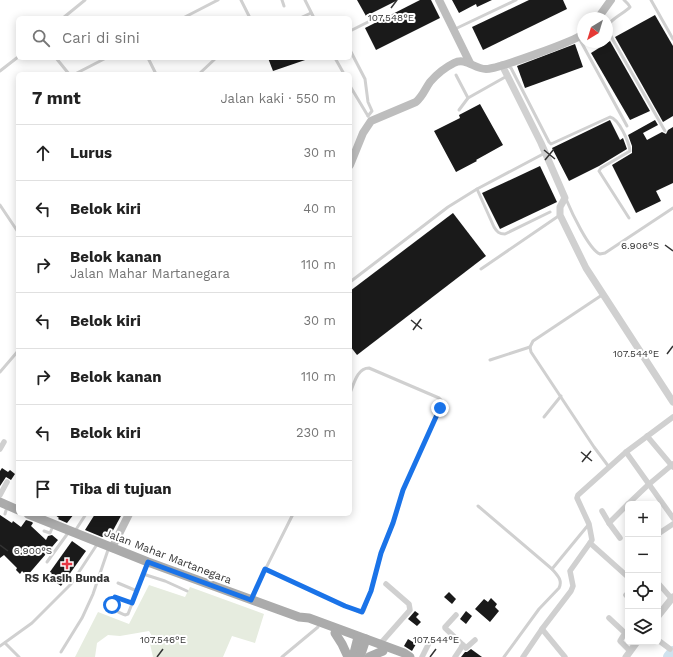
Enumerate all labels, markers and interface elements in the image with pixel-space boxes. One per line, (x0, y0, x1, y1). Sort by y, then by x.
text: 107.548°E (368, 12, 414, 23)
north arrow (577, 12, 613, 48)
search box (16, 16, 352, 60)
icon: search (30, 27, 52, 49)
text: Cari di sini (62, 29, 140, 47)
text: 7 mnt (32, 88, 81, 108)
text: Jalan kaki · 550 m (220, 91, 336, 106)
icon: ahead (32, 142, 54, 164)
text: Lurus (70, 144, 112, 162)
text: 30 m (304, 145, 336, 160)
icon: left (32, 198, 54, 220)
text: Belok kiri (70, 200, 141, 218)
text: 40 m (303, 201, 336, 216)
text: 6.906°S (621, 240, 659, 251)
text: Belok kanan (70, 248, 161, 266)
icon: right (32, 254, 54, 276)
text: 110 m (301, 257, 336, 272)
text: Jalan Mahar Martanegara (70, 266, 230, 281)
icon: left (32, 310, 54, 332)
text: Belok kiri (70, 312, 141, 330)
text: 30 m (304, 313, 336, 328)
text: 107.544°E (613, 348, 659, 359)
icon: right (32, 366, 54, 388)
text: Belok kanan (70, 368, 161, 386)
text: 110 m (301, 369, 336, 384)
route end (431, 399, 449, 417)
icon: left (32, 422, 54, 444)
text: Belok kiri (70, 424, 141, 442)
text: 230 m (296, 425, 336, 440)
icon: arrive (32, 478, 54, 500)
text: Tiba di tujuan (70, 480, 172, 498)
map controls (625, 501, 661, 645)
button: + (625, 501, 661, 537)
street label: Jalan Mahar Martanegara (102, 526, 233, 587)
button: − (625, 537, 661, 573)
text: 6.900°S (14, 545, 52, 556)
marker: RS Kasih Bunda (61, 558, 73, 570)
place label: RS Kasih Bunda (24, 572, 110, 585)
button: locate (625, 573, 661, 609)
route start (103, 596, 121, 614)
button: layers (625, 609, 661, 645)
text: 107.546°E (140, 634, 186, 645)
text: 107.544°E (413, 634, 459, 645)

